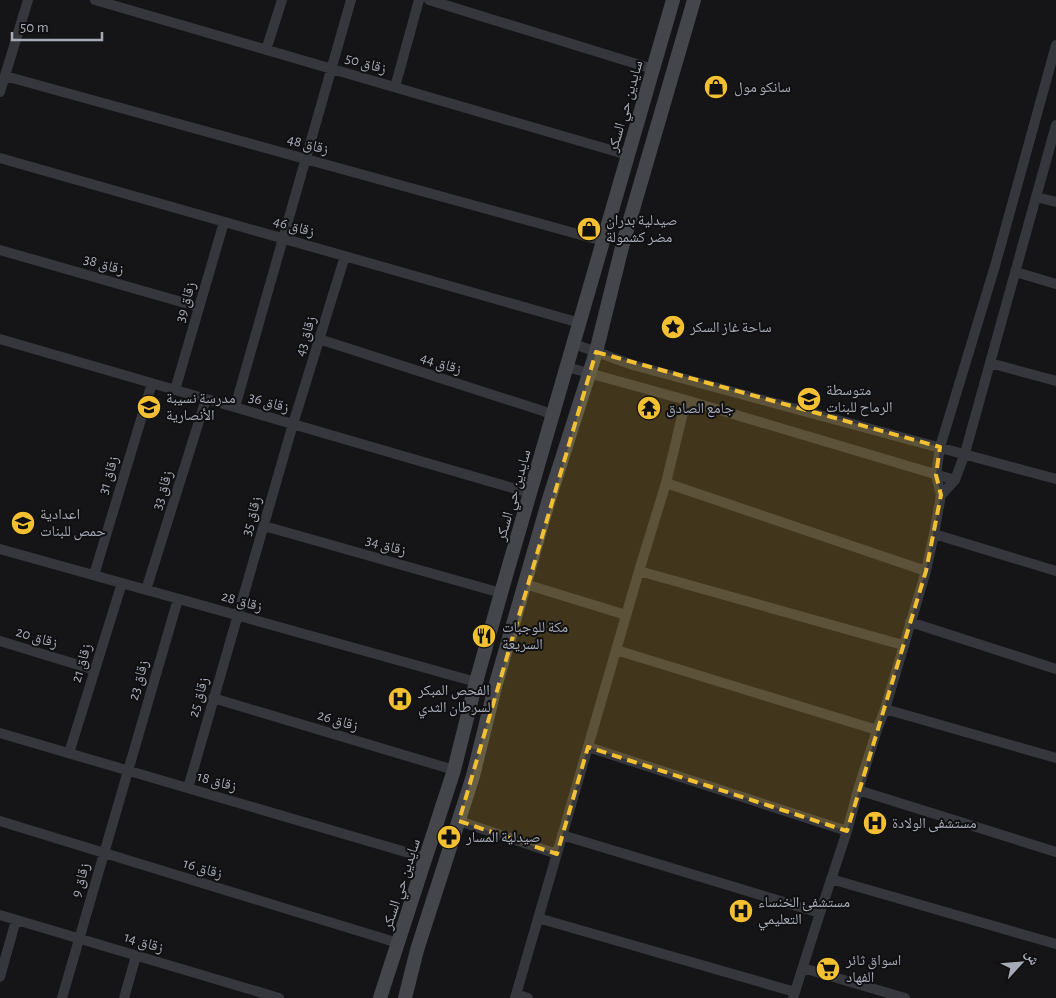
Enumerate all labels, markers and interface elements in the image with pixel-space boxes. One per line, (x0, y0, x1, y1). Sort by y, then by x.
scale bar (12, 10, 102, 42)
text: 50 m (20, 20, 49, 35)
street label: زقاق 50 (343, 50, 388, 78)
street label: سايدين حي السكر (605, 59, 649, 156)
shop icon: سانكو مول (703, 74, 729, 100)
place label: سانكو مول (734, 80, 791, 97)
street label: زقاق 48 (285, 132, 330, 159)
street label: زقاق 46 (271, 213, 316, 242)
place label: صيدلية بدران مضر كشمولة (606, 213, 678, 246)
shop icon: صيدلية بدران مضر كشمولة (576, 216, 602, 242)
street label: زقاق 38 (81, 252, 126, 279)
street label: زقاق 39 (173, 280, 200, 325)
street label: زقاق 43 (292, 314, 321, 359)
place icon: ساحة غاز السكر (660, 314, 686, 340)
place label: ساحة غاز السكر (689, 320, 772, 336)
street label: زقاق 44 (418, 350, 464, 379)
place label: متوسطة الرماح للبنات (826, 383, 892, 417)
school or university icon: متوسطة الرماح للبنات (796, 386, 822, 412)
street label: زقاق 36 (246, 390, 291, 417)
place label: مدرسة نسيبة الأنصارية (166, 391, 236, 424)
school or university icon: مدرسة نسيبة الأنصارية (136, 394, 162, 420)
temple icon: جامع الصادق (636, 395, 662, 421)
place label: جامع الصادق (666, 401, 734, 418)
street label: سايدين حي السكر (493, 448, 537, 545)
street label: زقاق 31 (96, 454, 123, 497)
street label: زقاق 33 (149, 468, 178, 512)
street label: زقاق 35 (239, 494, 266, 538)
place label: اعدادية حمص للبنات (40, 507, 106, 541)
school or university icon: اعدادية حمص للبنات (10, 510, 36, 536)
street label: زقاق 34 (363, 533, 408, 560)
street label: زقاق 28 (219, 588, 264, 616)
place label: مكة للوجبات السريعة (502, 620, 568, 653)
restaurant icon: مكة للوجبات السريعة (471, 623, 497, 649)
street label: زقاق 20 (14, 624, 60, 653)
street label: زقاق 21 (68, 642, 96, 685)
street label: زقاق 23 (126, 658, 153, 703)
street label: زقاق 25 (186, 675, 213, 720)
place label: الفحص المبكر لسرطان الثدي (417, 683, 491, 719)
hospital icon: الفحص المبكر لسرطان الثدي (387, 686, 413, 712)
street label: زقاق 26 (315, 707, 360, 736)
street label: زقاق 18 (195, 769, 239, 796)
hospital icon: مستشفى الولادة (862, 810, 888, 836)
place label: مستشفى الولادة (892, 816, 977, 833)
pharmacy icon: صيدلية المسار (436, 824, 462, 850)
place label: صيدلية المسار (465, 830, 541, 846)
street label: سايدين حي السكر (379, 837, 427, 933)
street label: زقاق 16 (181, 855, 225, 884)
street label: زقاق 9 (68, 861, 95, 900)
place label: مستشفئ الخنساء التعليمي (758, 895, 850, 931)
hospital icon: مستشفئ الخنساء التعليمي (728, 898, 754, 924)
street label: زقاق 14 (122, 929, 166, 958)
north arrow (996, 938, 1046, 988)
text: ش (1021, 948, 1041, 968)
place label: اسواق ثائر الفهاد (845, 953, 901, 986)
supermarket icon: اسواق ثائر الفهاد (815, 956, 841, 982)

